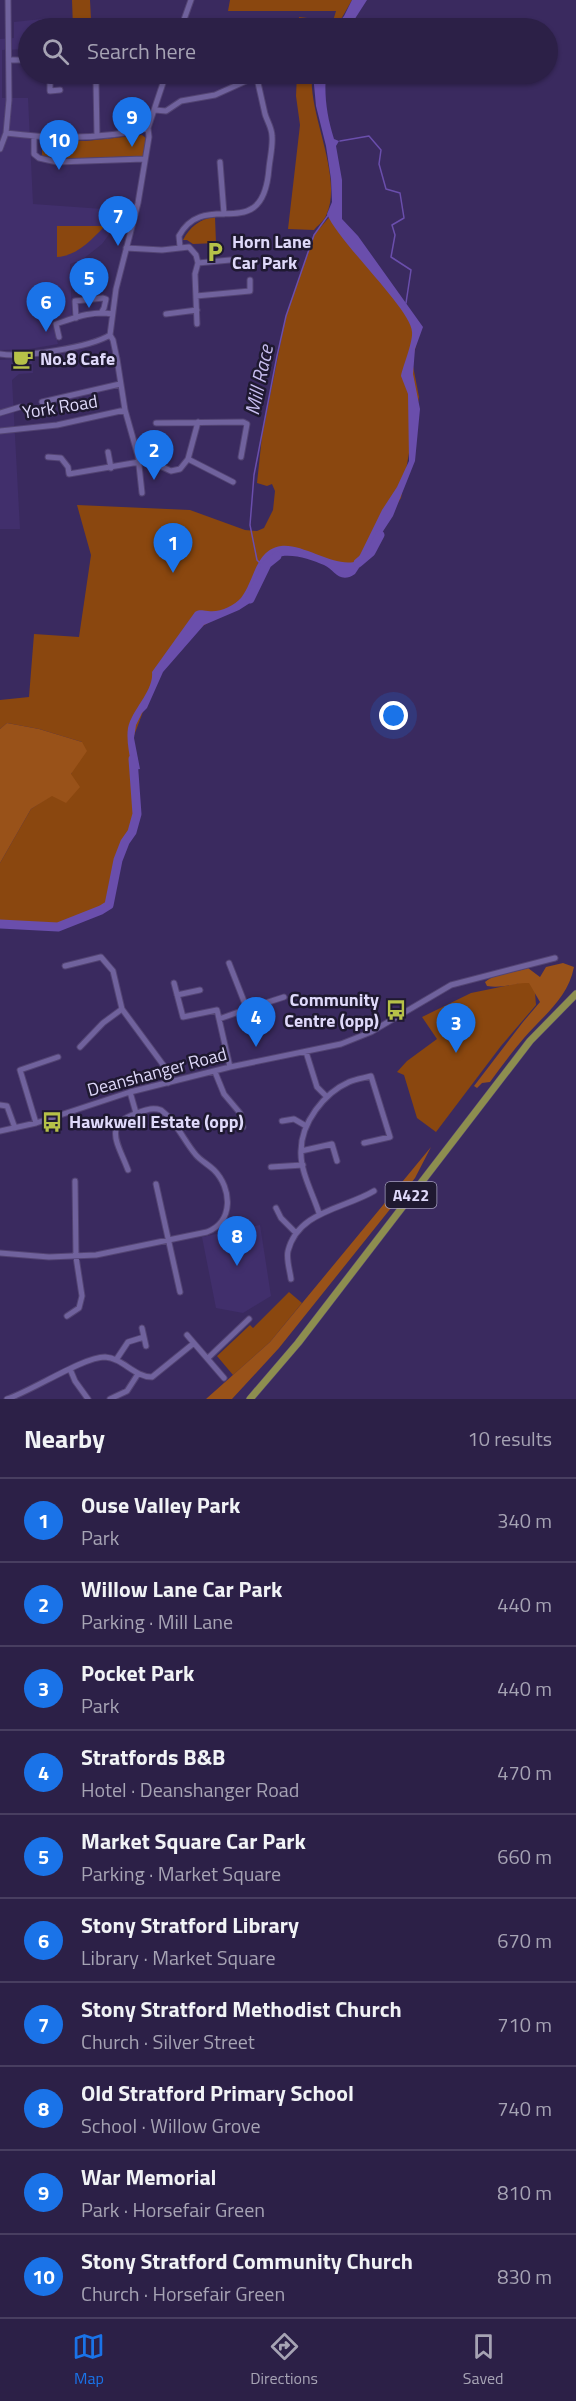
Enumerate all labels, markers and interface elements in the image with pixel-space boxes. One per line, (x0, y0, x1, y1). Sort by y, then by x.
search box (18, 18, 558, 84)
text: Search here (87, 34, 196, 68)
icon: search (39, 35, 72, 68)
pin: 9 (112, 98, 152, 147)
pin: 10 (40, 120, 78, 170)
pin: 7 (98, 196, 138, 246)
place label: Horn Lane Car Park (232, 228, 311, 276)
parking icon: Horn Lane Car Park (203, 240, 227, 264)
pin: 5 (70, 258, 109, 308)
pin: 6 (26, 282, 66, 332)
water label: Mill Race (236, 340, 281, 418)
place label: No.8 Cafe (40, 345, 115, 372)
cafe icon: No.8 Cafe (11, 347, 35, 371)
street label: York Road (20, 387, 99, 426)
pin: 2 (134, 430, 174, 480)
pin: 1 (154, 524, 192, 573)
your location (379, 701, 408, 730)
place label: Community Centre (opp) (284, 986, 379, 1034)
pin: 4 (236, 998, 276, 1047)
bus stop icon: Community Centre (opp) (384, 998, 408, 1022)
pin: 3 (436, 1004, 476, 1053)
street label: Deanshanger Road (84, 1040, 230, 1103)
place label: Hawkwell Estate (opp) (69, 1108, 244, 1135)
bus stop icon: Hawkwell Estate (opp) (40, 1110, 64, 1134)
road number: A422 (386, 1182, 436, 1208)
pin: 8 (218, 1216, 256, 1266)
text: Nearby (24, 1419, 105, 1458)
text: 10 results (468, 1423, 552, 1454)
text: Ouse Valley Park (81, 1488, 240, 1522)
text: 1 (38, 1505, 49, 1536)
text: 340 m (497, 1505, 552, 1536)
text: Park (81, 1522, 119, 1553)
text: Willow Lane Car Park (81, 1572, 282, 1606)
text: 2 (38, 1589, 49, 1620)
text: 440 m (497, 1589, 552, 1620)
text: Parking · Mill Lane (81, 1606, 233, 1637)
text: Pocket Park (81, 1656, 194, 1690)
text: 3 (38, 1673, 49, 1704)
text: 440 m (497, 1673, 552, 1704)
text: Park (81, 1690, 119, 1721)
text: Stratfords B&B (81, 1740, 225, 1774)
text: 4 (38, 1757, 49, 1788)
text: 470 m (497, 1757, 552, 1788)
text: Hotel · Deanshanger Road (81, 1774, 299, 1805)
text: Market Square Car Park (81, 1824, 306, 1858)
text: 5 (38, 1841, 49, 1872)
text: 660 m (497, 1841, 552, 1872)
text: Parking · Market Square (81, 1858, 281, 1889)
text: Stony Stratford Library (81, 1908, 299, 1942)
text: 6 (38, 1925, 49, 1956)
text: 670 m (497, 1925, 552, 1956)
text: Library · Market Square (81, 1942, 275, 1973)
text: Stony Stratford Methodist Church (81, 1992, 402, 2026)
text: 7 (38, 2009, 49, 2040)
text: 710 m (497, 2009, 552, 2040)
text: Church · Silver Street (81, 2026, 255, 2057)
text: Old Stratford Primary School (81, 2076, 354, 2110)
text: 8 (38, 2093, 49, 2124)
text: 740 m (497, 2093, 552, 2124)
text: School · Willow Grove (81, 2110, 261, 2141)
text: War Memorial (81, 2160, 217, 2194)
text: 9 (38, 2177, 49, 2208)
text: 810 m (497, 2177, 552, 2208)
text: Park · Horsefair Green (81, 2194, 265, 2225)
text: Stony Stratford Community Church (81, 2244, 413, 2278)
text: 10 (32, 2261, 55, 2292)
text: 830 m (497, 2261, 552, 2292)
text: Church · Horsefair Green (81, 2278, 285, 2309)
tab: Map (72, 2330, 105, 2390)
tab: Directions (250, 2330, 318, 2390)
tab: Saved (463, 2330, 504, 2390)

